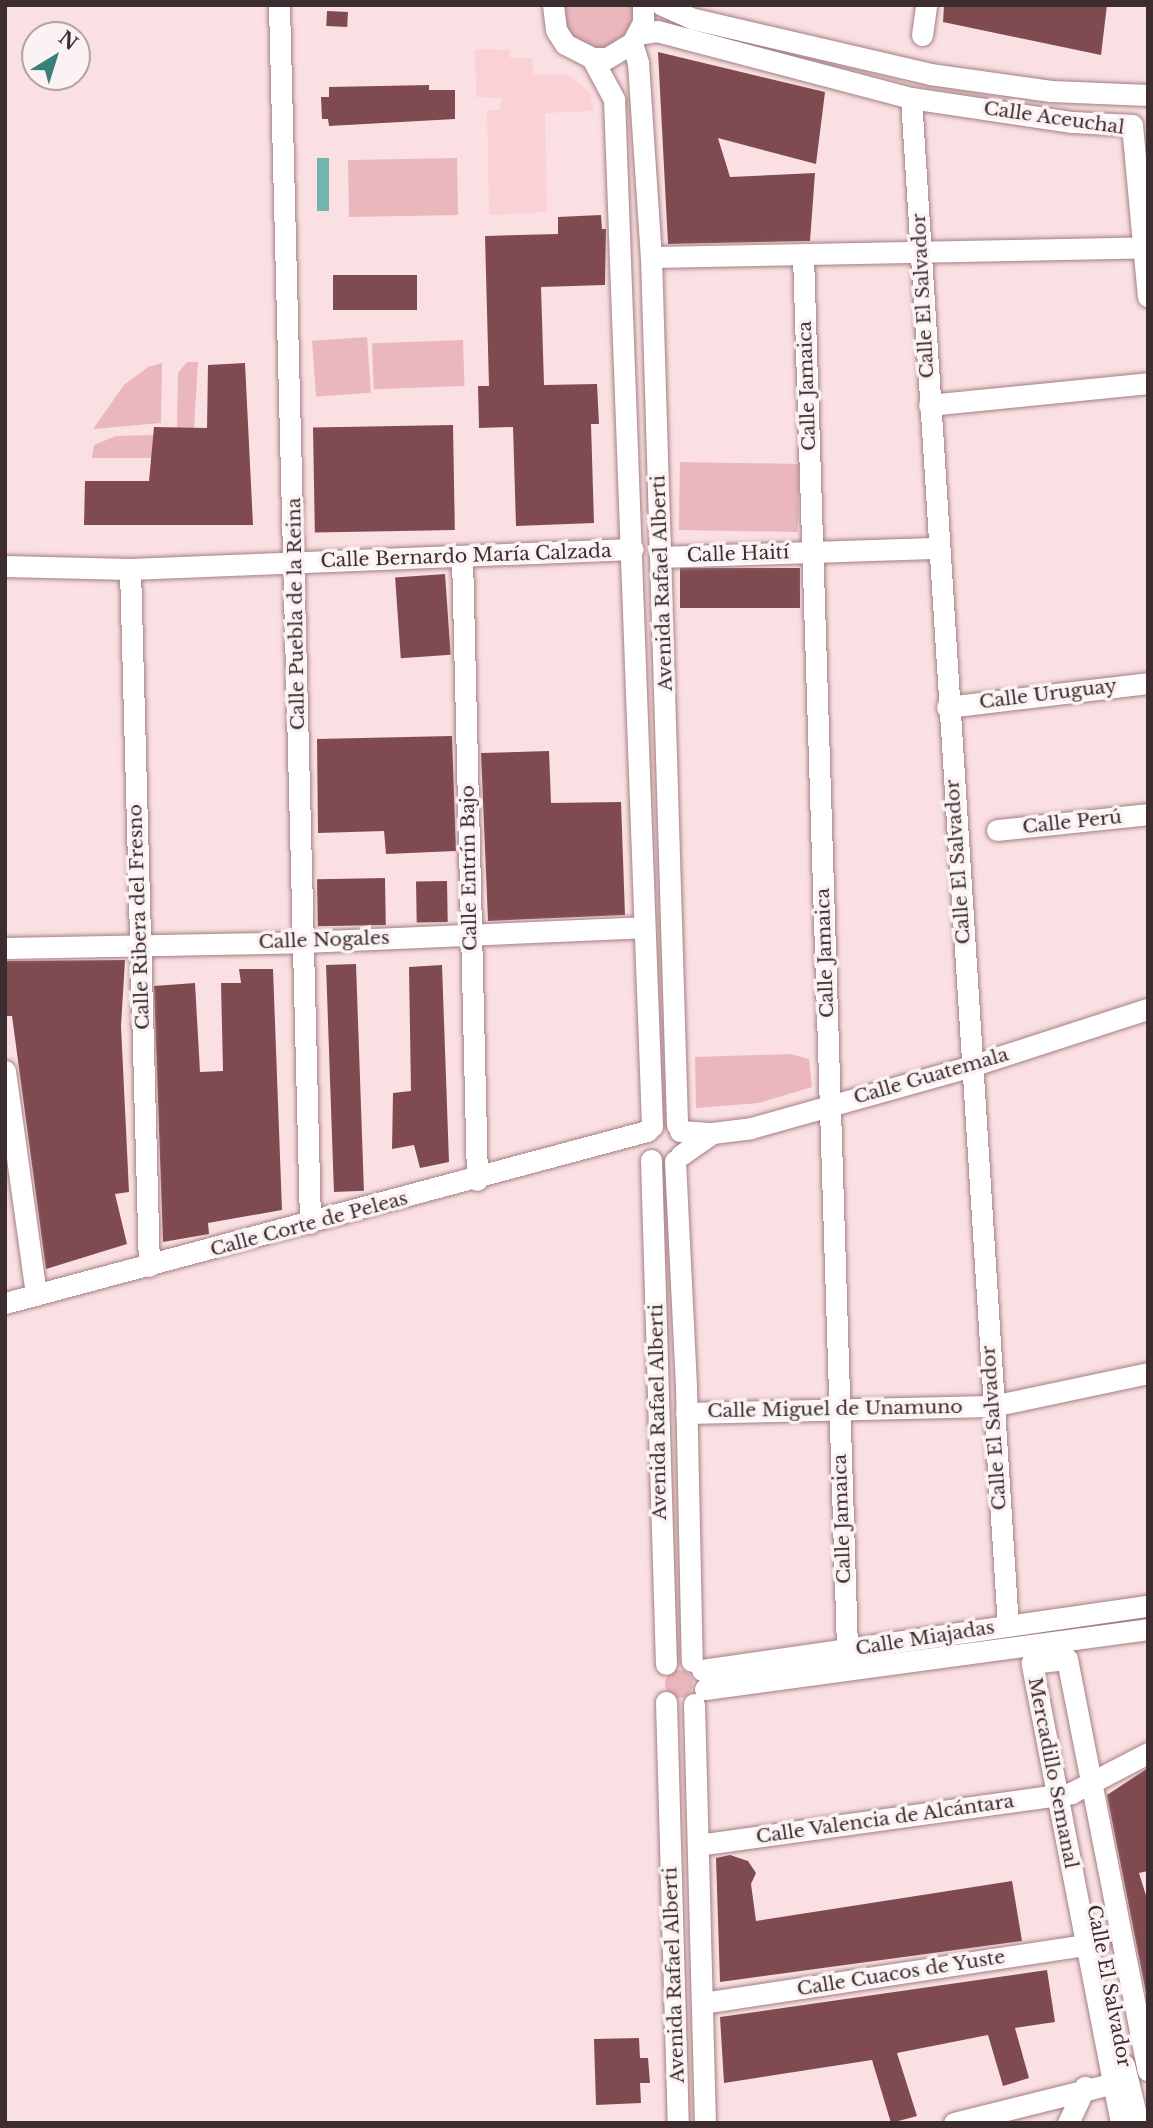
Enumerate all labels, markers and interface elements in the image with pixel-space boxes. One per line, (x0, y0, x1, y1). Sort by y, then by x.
north arrow (21, 21, 91, 91)
text: N (54, 26, 82, 55)
street label: Calle Aceuchal (982, 97, 1126, 139)
street label: Calle El Salvador (907, 213, 939, 379)
street label: Calle Jamaica (793, 321, 821, 451)
street label: Avenida Rafael Alberti (647, 474, 677, 692)
street label: Calle Puebla de la Reina (283, 497, 309, 731)
street label: Calle Bernardo María Calzada (320, 540, 612, 572)
street label: Calle Haití (686, 541, 790, 567)
street label: Calle Uruguay (978, 674, 1118, 714)
street label: Calle El Salvador (941, 779, 975, 945)
street label: Calle Entrín Bajo (456, 785, 482, 951)
street label: Calle Ribera del Fresno (124, 804, 154, 1030)
street label: Calle Perú (1021, 805, 1123, 839)
street label: Calle Jamaica (811, 888, 839, 1018)
street label: Calle Nogales (258, 926, 390, 954)
street label: Calle Guatemala (851, 1043, 1011, 1109)
street label: Calle Corte de Peleas (208, 1187, 410, 1261)
street label: Avenida Rafael Alberti (645, 1303, 671, 1521)
street label: Calle El Salvador (977, 1345, 1011, 1511)
street label: Calle Miguel de Unamuno (707, 1395, 963, 1423)
street label: Calle Jamaica (828, 1454, 856, 1584)
street label: Calle Miajadas (854, 1616, 996, 1660)
street label: Mercadillo Semanal (1023, 1676, 1083, 1870)
street label: Calle Valencia de Alcántara (754, 1789, 1016, 1849)
street label: Avenida Rafael Alberti (659, 1866, 689, 2084)
street label: Calle El Salvador (1082, 1903, 1136, 2069)
street label: Calle Cuacos de Yuste (795, 1945, 1007, 2001)

